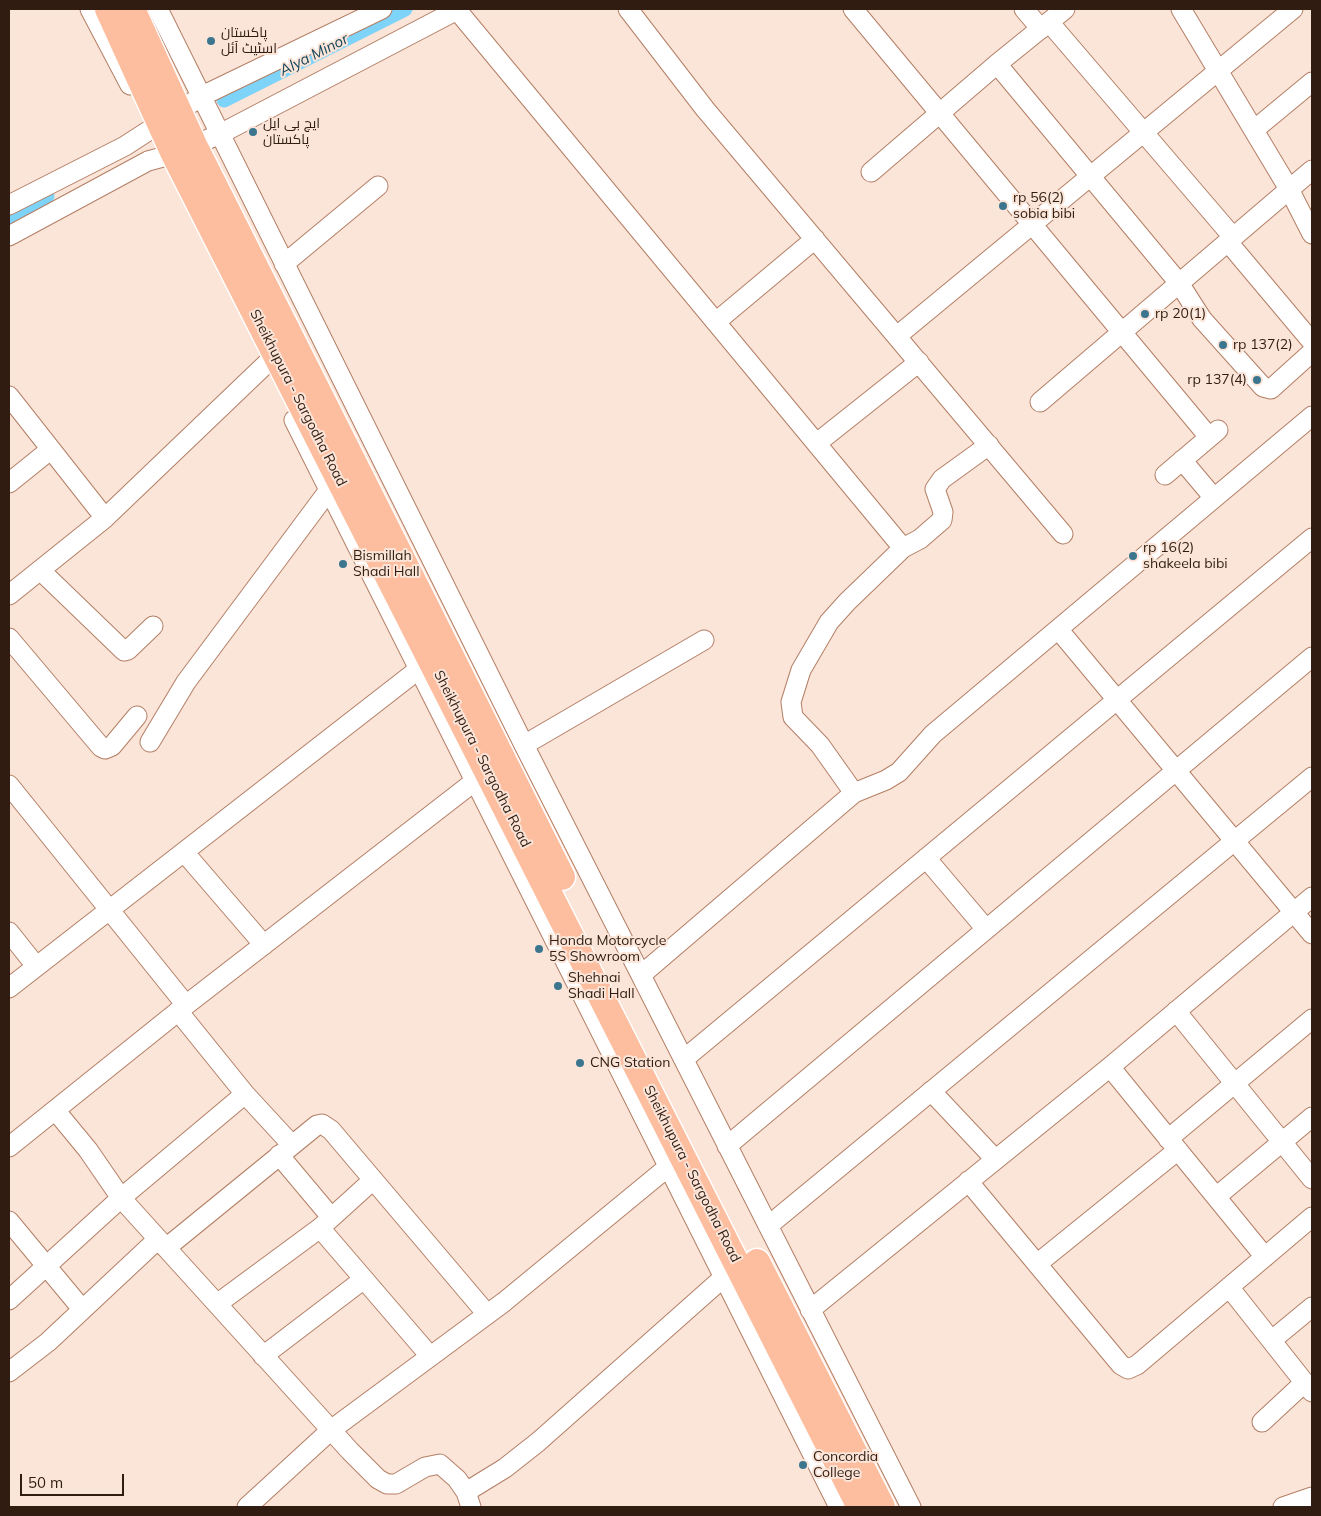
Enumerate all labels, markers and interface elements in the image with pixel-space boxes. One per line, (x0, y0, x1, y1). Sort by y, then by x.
place label: پاکستان اسٹیٹ آئل (221, 25, 277, 58)
water label: Alya Minor (277, 30, 351, 80)
marker: پاکستان اسٹیٹ آئل (205, 35, 217, 47)
place label: ایچ بی ایل پاکستان (263, 116, 320, 148)
marker: ایچ بی ایل پاکستان (247, 126, 259, 138)
place label: rp 56(2) sobia bibi (1013, 190, 1075, 222)
marker: rp 56(2) sobia bibi (997, 200, 1009, 212)
place label: rp 20(1) (1155, 306, 1206, 322)
street label: Sheikhupura - Sargodha Road (246, 307, 350, 489)
marker: rp 20(1) (1139, 308, 1151, 320)
place label: rp 137(2) (1233, 337, 1293, 353)
marker: rp 137(2) (1217, 339, 1229, 351)
place label: rp 137(4) (1187, 372, 1247, 388)
marker: rp 137(4) (1251, 374, 1263, 386)
place label: rp 16(2) shakeela bibi (1143, 540, 1228, 572)
place label: Bismillah Shadi Hall (353, 548, 419, 580)
marker: rp 16(2) shakeela bibi (1127, 550, 1139, 562)
marker: Bismillah Shadi Hall (337, 558, 349, 570)
street label: Sheikhupura - Sargodha Road (430, 668, 534, 850)
place label: Honda Motorcycle 5S Showroom (549, 933, 666, 966)
marker: Honda Motorcycle 5S Showroom (533, 943, 545, 955)
place label: Shehnai Shadi Hall (568, 970, 634, 1002)
marker: Shehnai Shadi Hall (552, 980, 564, 992)
place label: CNG Station (590, 1055, 670, 1071)
marker: CNG Station (574, 1057, 586, 1069)
street label: Sheikhupura - Sargodha Road (640, 1083, 744, 1265)
place label: Concordia College (813, 1449, 878, 1481)
marker: Concordia College (797, 1459, 809, 1471)
scale bar (22, 1464, 126, 1496)
text: 50 m (28, 1473, 63, 1492)

